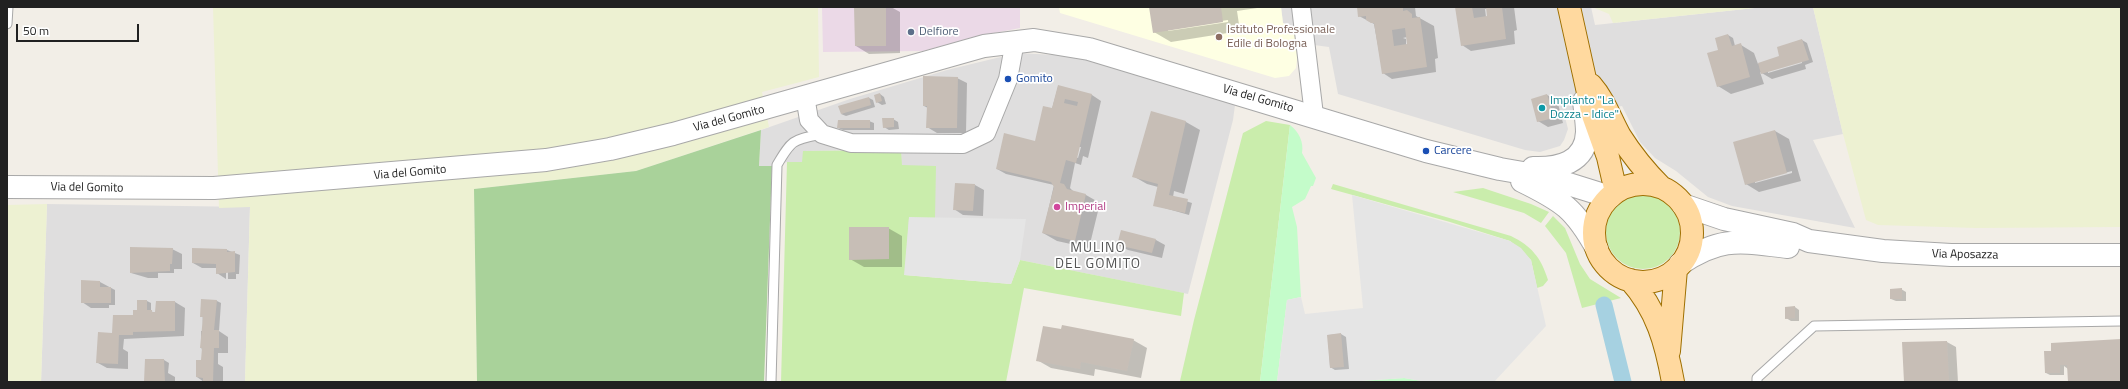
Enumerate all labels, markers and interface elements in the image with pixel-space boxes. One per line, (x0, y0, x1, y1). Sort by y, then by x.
scale bar (18, 16, 141, 42)
text: 50 m (23, 21, 49, 40)
place label: Istituto Professionale Edile di Bologna (1227, 23, 1335, 51)
place label: Delfiore (919, 25, 959, 39)
marker: Delfiore (906, 27, 916, 37)
marker: Istituto Professionale Edile di Bologna (1214, 32, 1224, 42)
place label: Gomito (1016, 72, 1053, 86)
marker: Gomito (1003, 74, 1013, 84)
street label: Via del Gomito (1221, 82, 1295, 116)
place label: Impianto "La Dozza - Idice" (1550, 94, 1619, 122)
street label: Via del Gomito (692, 103, 766, 135)
marker: Impianto "La Dozza - Idice" (1537, 103, 1547, 113)
place label: Carcere (1434, 144, 1472, 158)
marker: Carcere (1421, 146, 1431, 156)
street label: Via del Gomito (373, 163, 447, 183)
street label: Via del Gomito (50, 180, 124, 196)
place label: Imperial (1065, 200, 1106, 214)
marker: Imperial (1052, 202, 1062, 212)
district label: MULINO DEL GOMITO (1055, 241, 1141, 274)
street label: Via Aposazza (1932, 247, 1998, 263)

